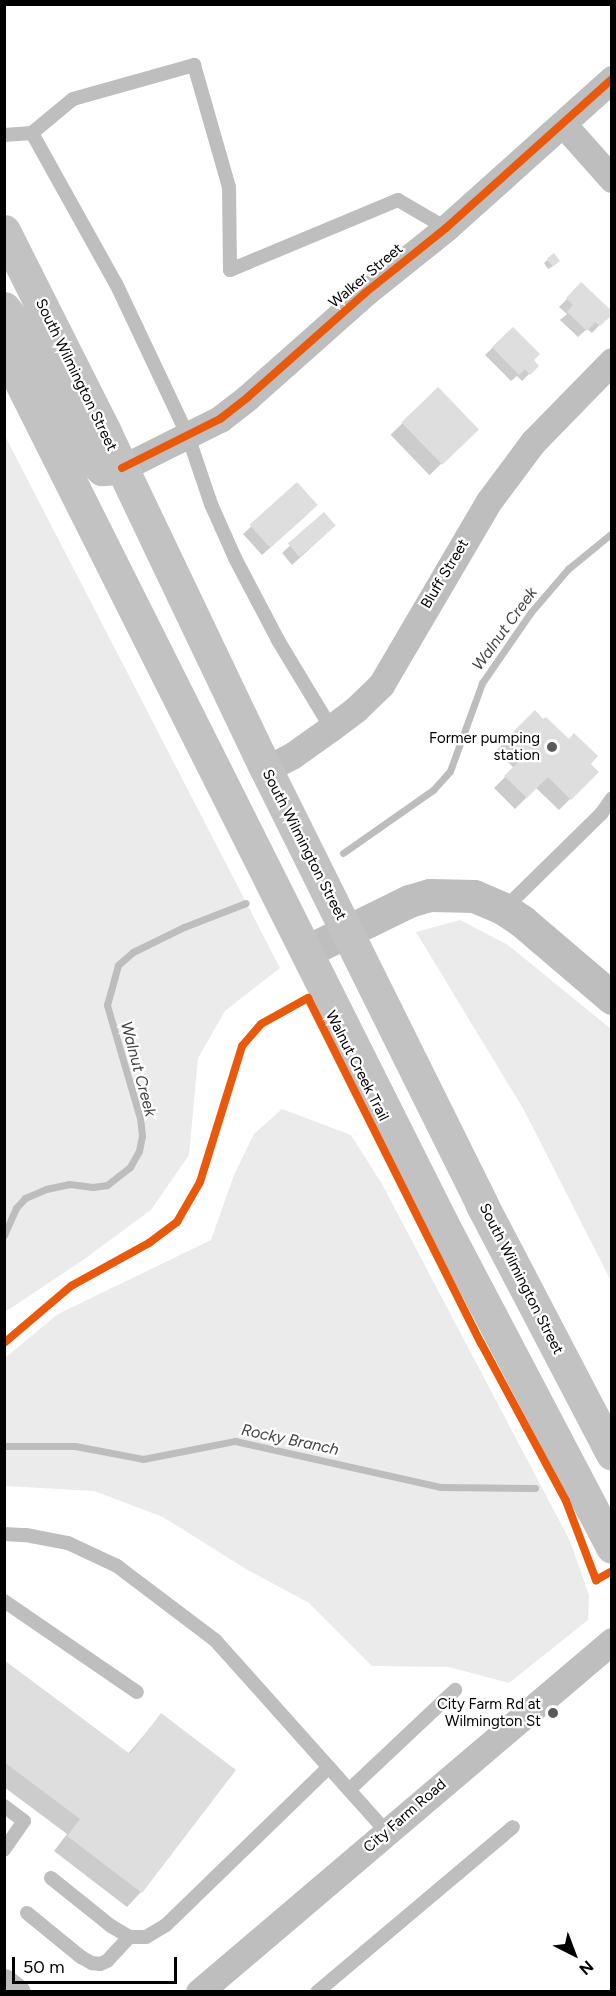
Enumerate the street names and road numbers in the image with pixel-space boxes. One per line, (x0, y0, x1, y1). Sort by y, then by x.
street label: Walker Street (325, 240, 407, 312)
street label: South Wilmington Street (31, 296, 121, 454)
street label: Bluff Street (417, 536, 473, 612)
street label: South Wilmington Street (258, 767, 350, 923)
street label: Walnut Creek Trail (321, 1008, 393, 1124)
street label: South Wilmington Street (475, 1201, 567, 1357)
street label: City Farm Road (360, 1775, 450, 1857)

